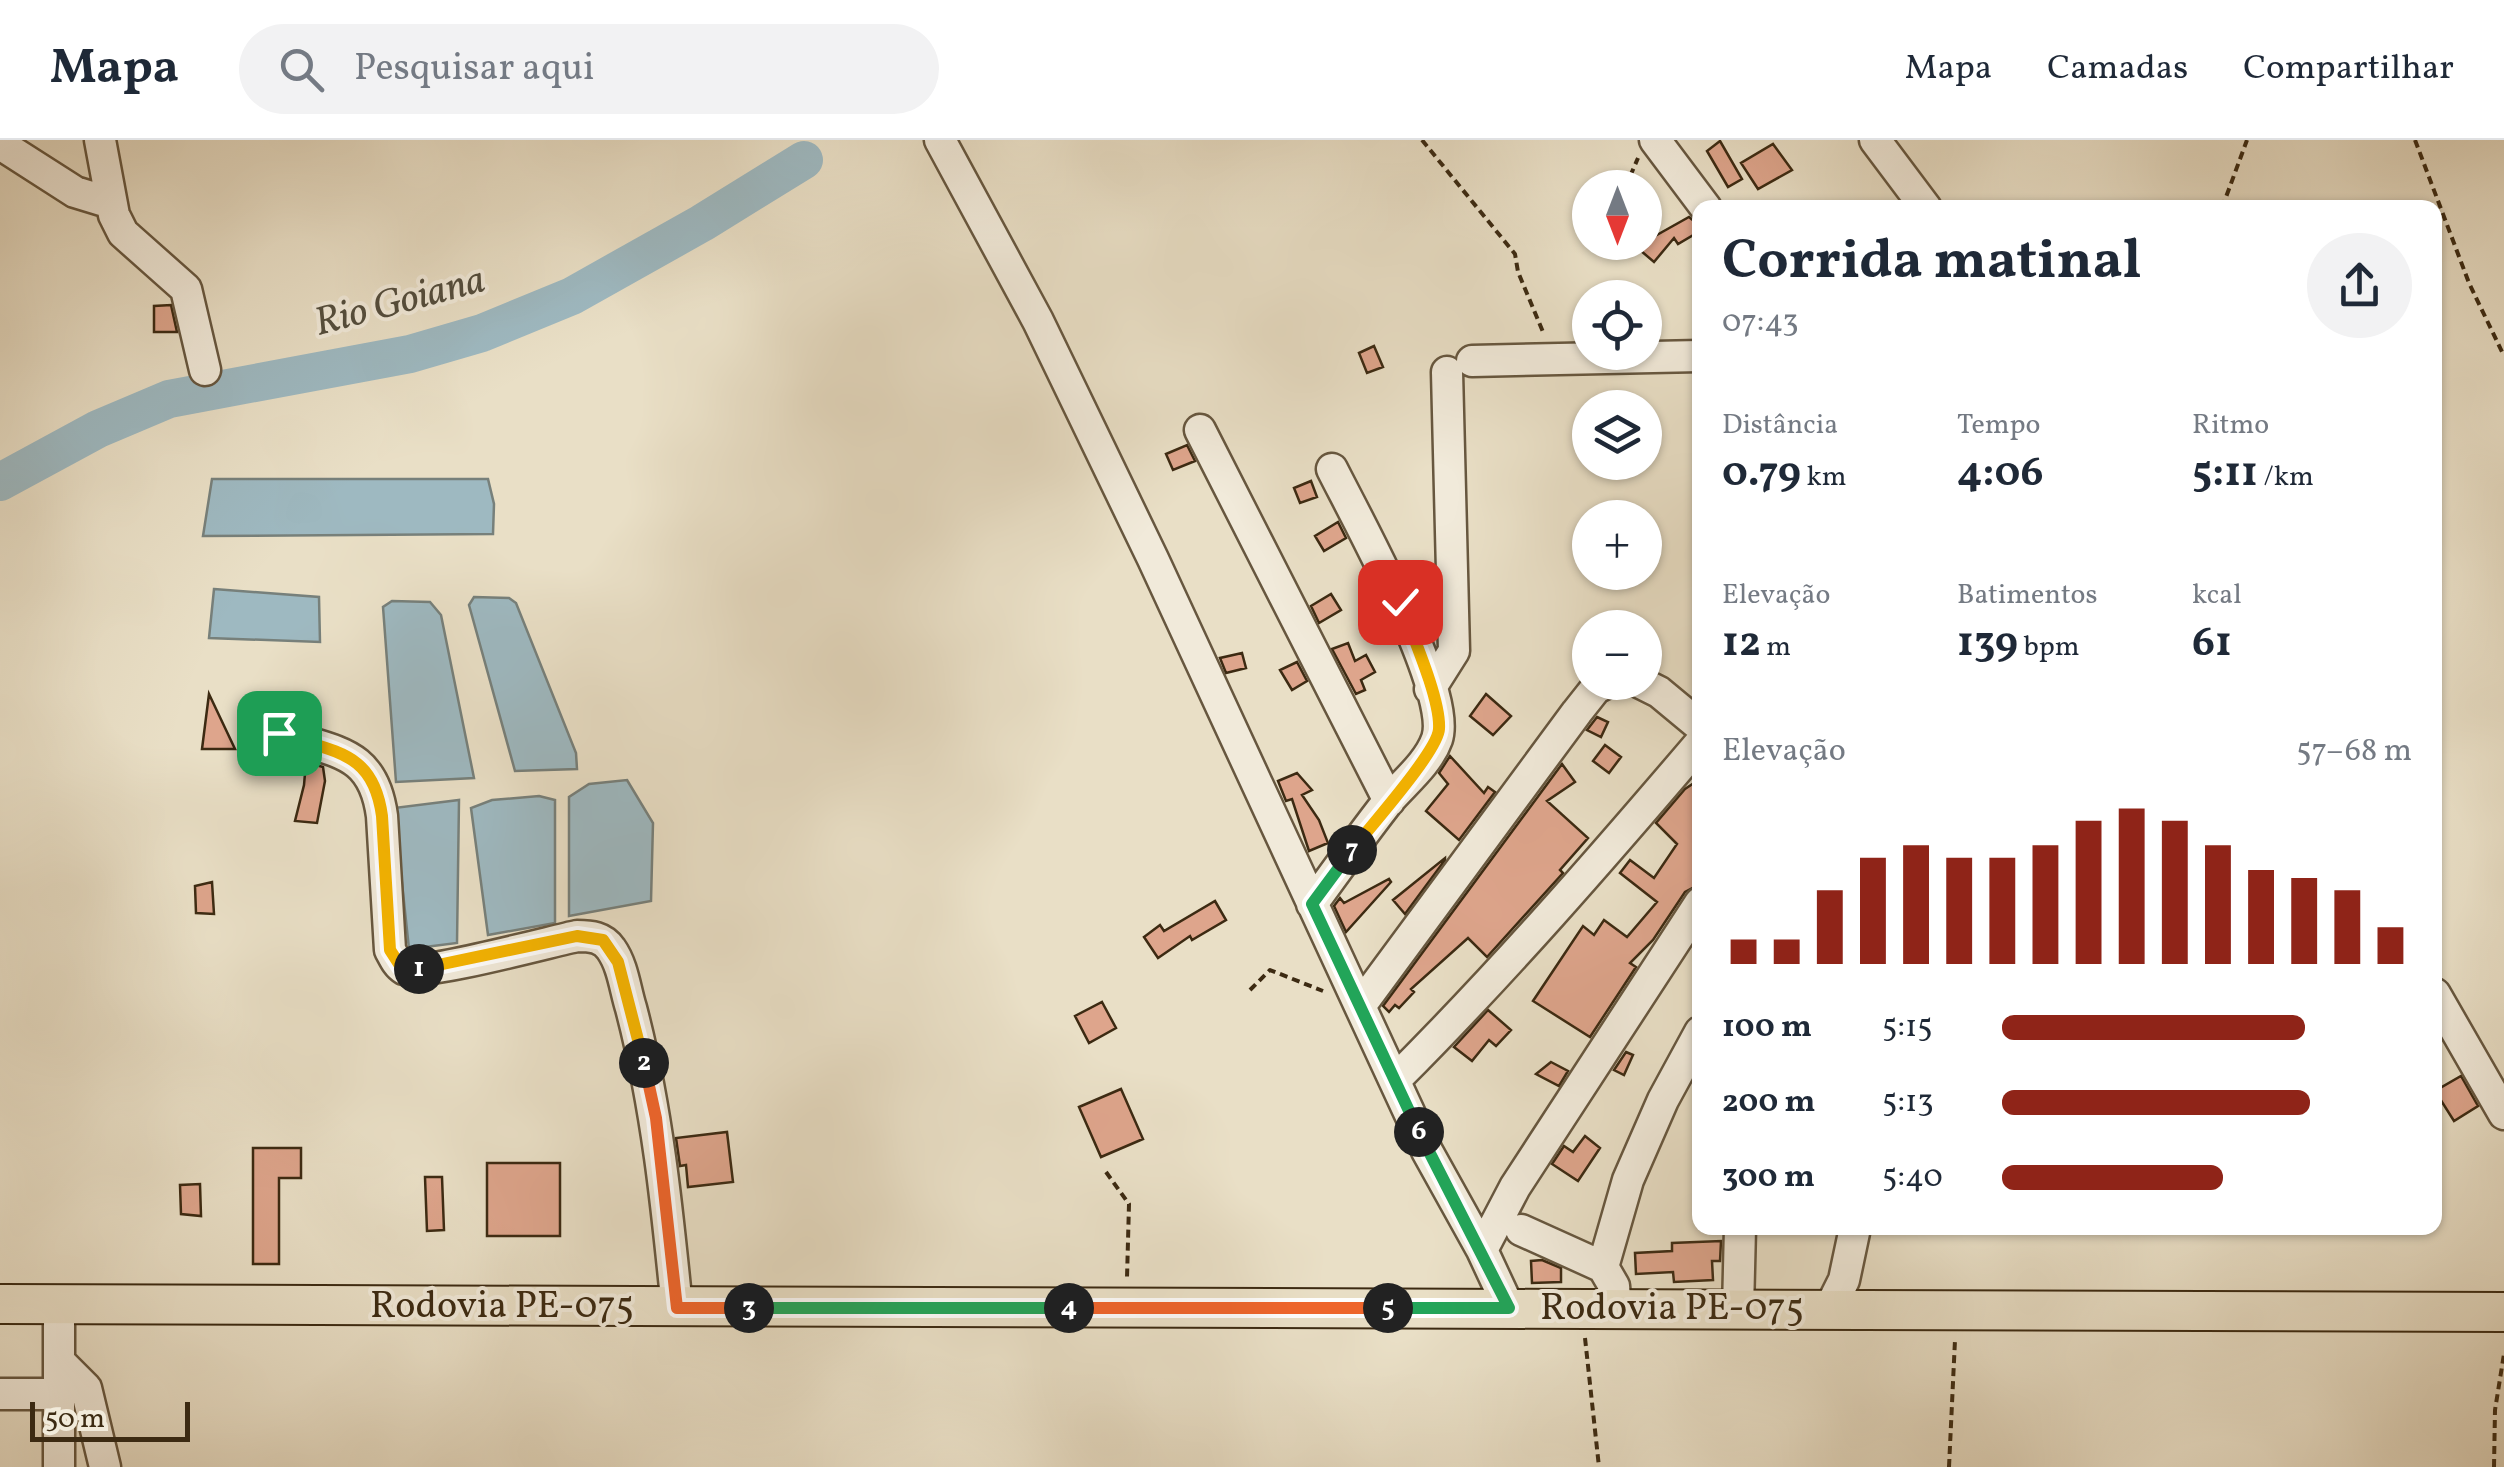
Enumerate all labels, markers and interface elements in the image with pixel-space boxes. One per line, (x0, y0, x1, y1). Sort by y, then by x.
search box (239, 24, 939, 114)
text: Mapa (50, 36, 179, 103)
icon: search (274, 42, 329, 97)
text: Pesquisar aqui (354, 43, 595, 96)
text: Mapa (1905, 45, 1992, 93)
text: Camadas (2047, 45, 2188, 93)
text: Compartilhar (2243, 45, 2454, 93)
north arrow (1572, 170, 1662, 260)
map controls (1572, 170, 1662, 700)
text: Corrida matinal (1722, 225, 2141, 301)
button: share (2307, 233, 2412, 338)
water label: Rio Goiana (308, 253, 492, 353)
button: locate (1572, 280, 1662, 370)
text: 07:43 (1722, 301, 1799, 345)
button: layers (1572, 390, 1662, 480)
text: Distância (1722, 406, 1838, 445)
text: Tempo (1957, 406, 2040, 445)
text: Ritmo (2192, 406, 2269, 445)
text: 0.79 (1722, 445, 1801, 504)
text: 4:06 (1957, 445, 2044, 504)
text: 5:11 (2192, 445, 2258, 504)
text: km (1801, 458, 1847, 497)
text: /km (2258, 458, 2314, 497)
button: + (1572, 500, 1662, 590)
pin (1358, 560, 1443, 645)
icon: check (1373, 575, 1428, 630)
text: Elevação (1722, 576, 1830, 615)
text: Batimentos (1957, 576, 2097, 615)
text: kcal (2192, 576, 2242, 615)
button: − (1572, 610, 1662, 700)
text: 12 (1722, 615, 1761, 674)
text: 139 (1957, 615, 2018, 674)
text: 61 (2192, 615, 2232, 674)
text: m (1761, 628, 1791, 667)
text: bpm (2018, 628, 2080, 667)
pin (237, 691, 322, 776)
icon: arrive (252, 706, 307, 761)
text: Elevação (1722, 730, 1846, 774)
text: 57–68 m (2296, 730, 2412, 774)
pin: 7 (1327, 825, 1377, 875)
text: 7 (1345, 830, 1359, 869)
pin: 1 (394, 944, 444, 994)
text: 1 (413, 949, 425, 988)
text: 100 m (1722, 1006, 1812, 1050)
text: 5:15 (1882, 1006, 1933, 1050)
pin: 2 (619, 1038, 669, 1088)
text: 2 (637, 1043, 651, 1082)
text: 200 m (1722, 1081, 1816, 1125)
text: 5:13 (1882, 1081, 1934, 1125)
pin: 6 (1394, 1107, 1444, 1157)
text: 6 (1411, 1112, 1427, 1151)
text: 300 m (1722, 1156, 1815, 1200)
text: 5:40 (1882, 1156, 1943, 1200)
street label: Rodovia PE-075 (370, 1281, 634, 1334)
pin: 3 (724, 1283, 774, 1333)
pin: 4 (1044, 1283, 1094, 1333)
pin: 5 (1363, 1283, 1413, 1333)
street label: Rodovia PE-075 (1540, 1283, 1804, 1336)
text: 3 (742, 1288, 756, 1327)
text: 4 (1061, 1288, 1077, 1327)
text: 5 (1381, 1288, 1395, 1327)
scale bar (30, 1397, 190, 1442)
text: 50 m (45, 1400, 105, 1439)

